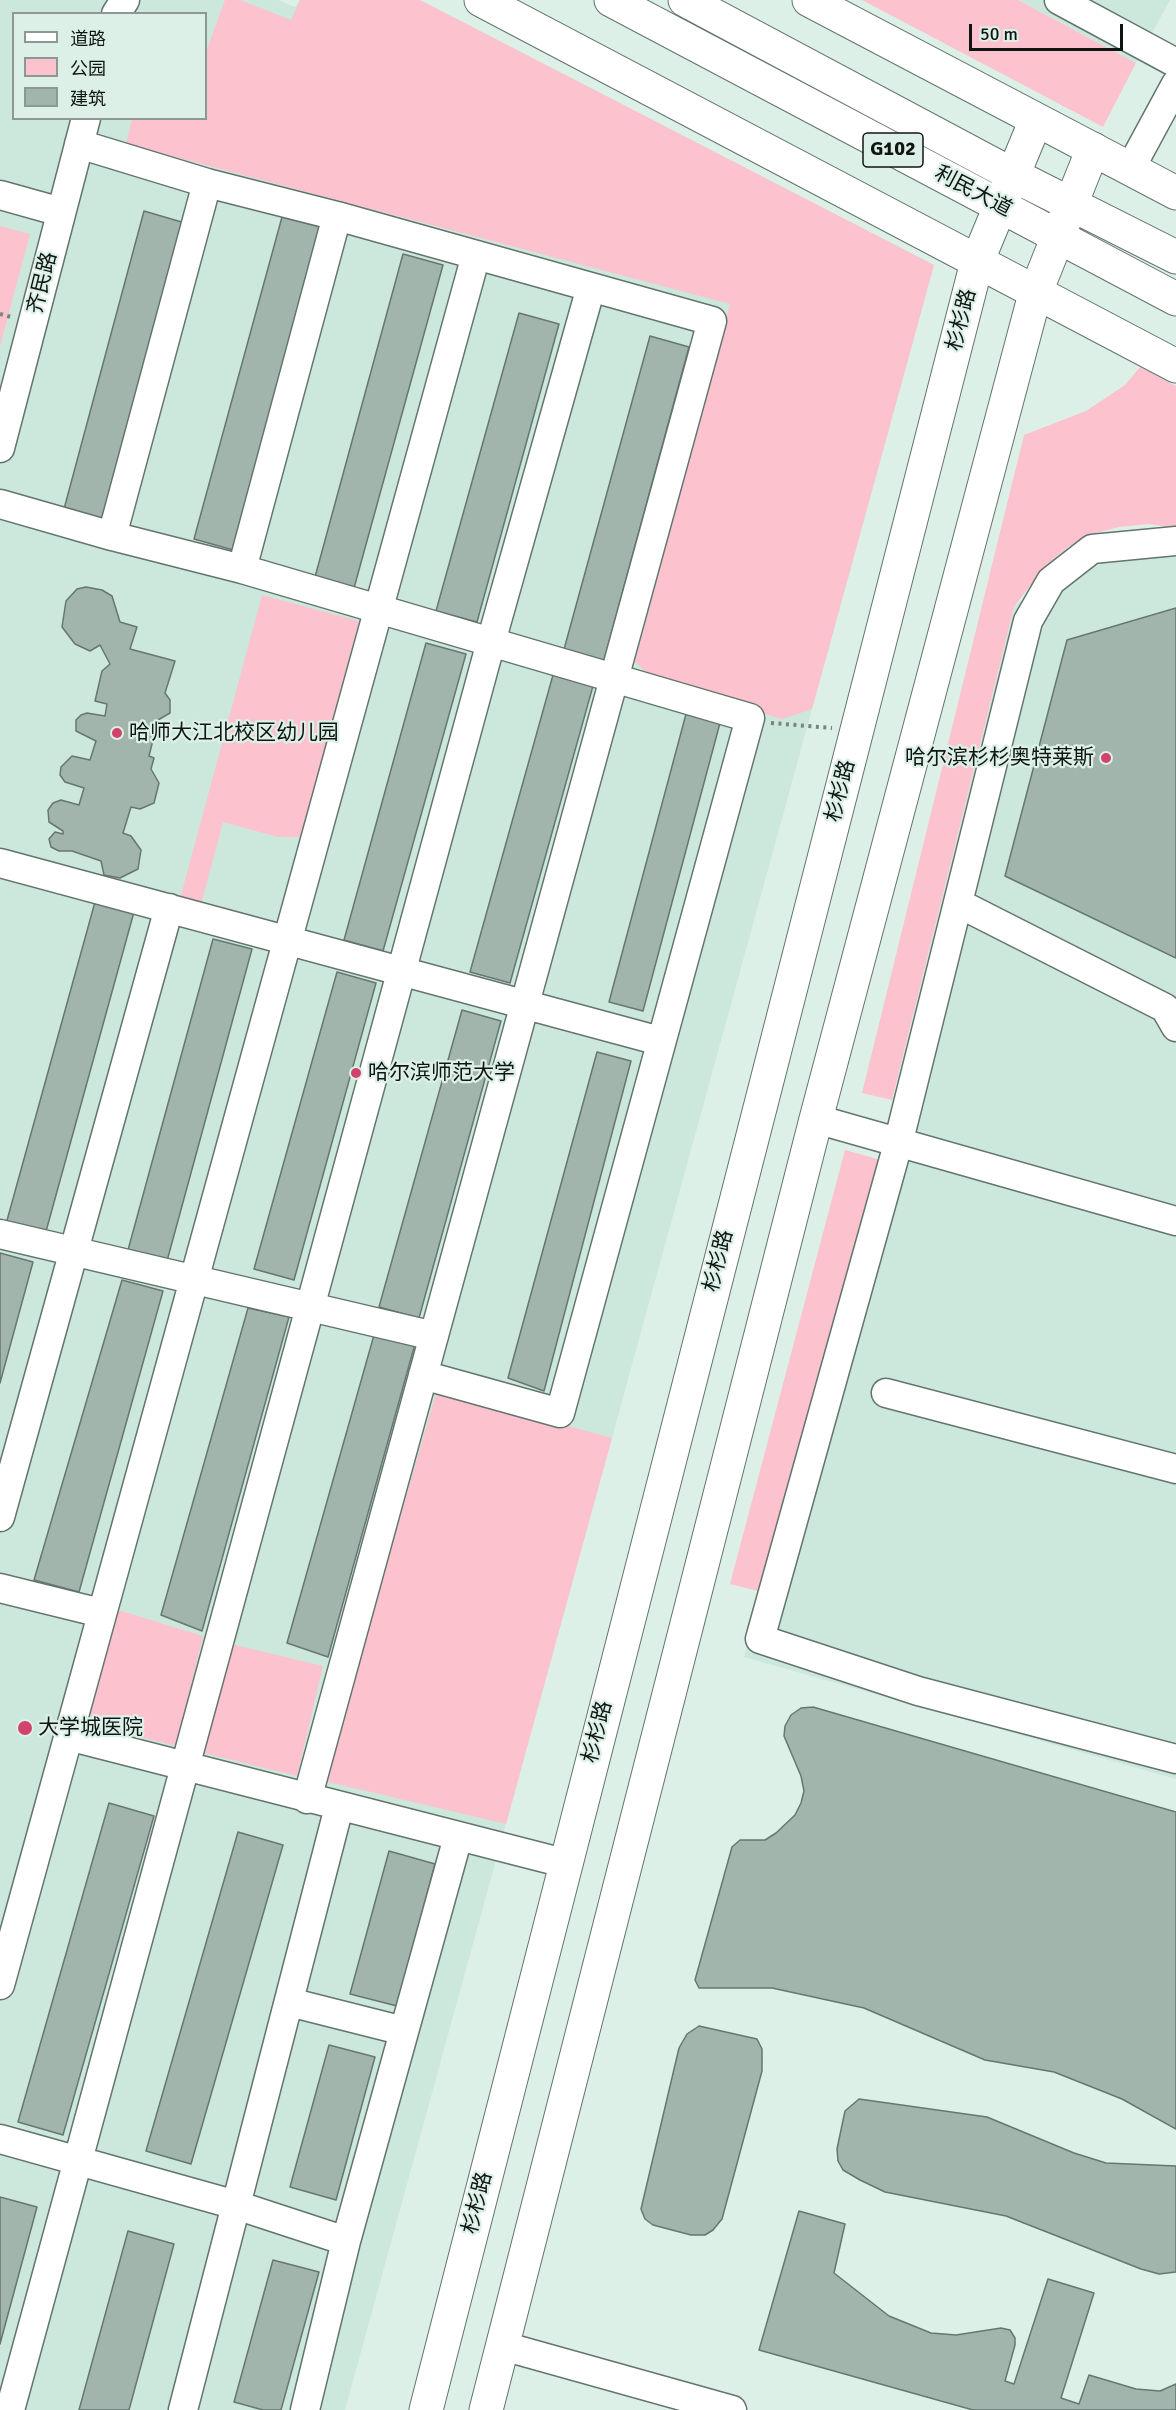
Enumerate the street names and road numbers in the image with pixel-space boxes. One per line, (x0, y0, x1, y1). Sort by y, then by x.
road number: G102 (863, 133, 923, 167)
street label: 利民大道 (930, 161, 1016, 223)
street label: 齐民路 (23, 249, 63, 317)
street label: 杉杉路 (942, 286, 982, 354)
street label: 杉杉路 (821, 757, 861, 825)
street label: 杉杉路 (699, 1227, 739, 1295)
street label: 杉杉路 (578, 1698, 618, 1766)
street label: 杉杉路 (458, 2169, 498, 2237)

